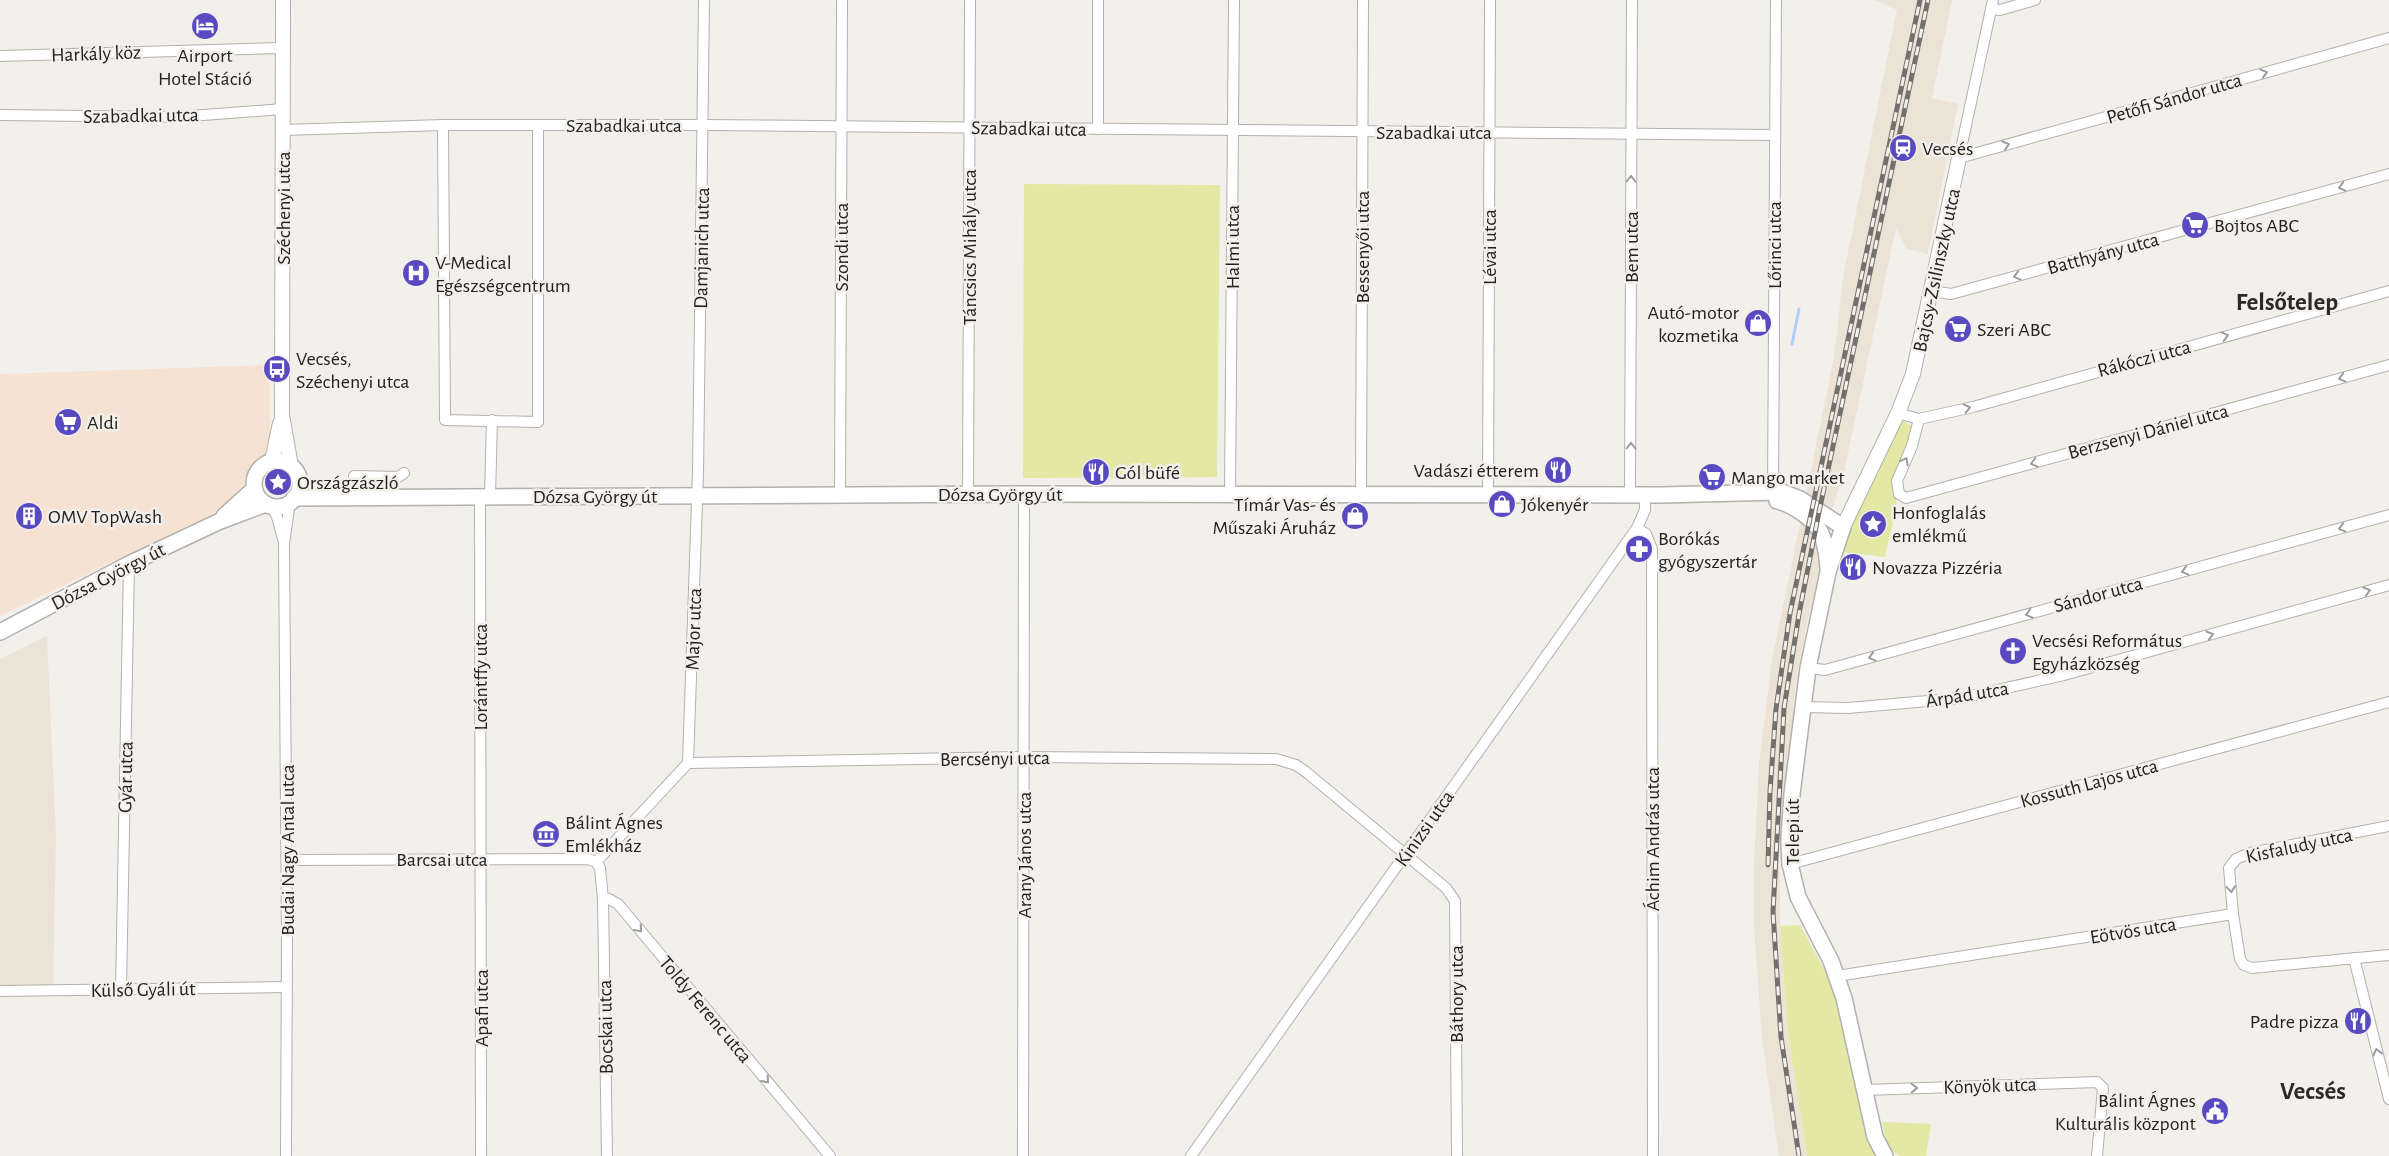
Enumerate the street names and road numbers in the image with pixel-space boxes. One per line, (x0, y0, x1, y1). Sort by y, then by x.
street label: Harkály köz (51, 42, 141, 66)
street label: Petőfi Sándor utca (2104, 70, 2244, 128)
street label: Szabadkai utca (83, 105, 199, 127)
street label: Szabadkai utca (566, 116, 682, 136)
street label: Szabadkai utca (971, 118, 1087, 140)
street label: Szabadkai utca (1376, 123, 1492, 143)
street label: Széchenyi utca (274, 151, 294, 265)
street label: Táncsics Mihály utca (960, 169, 980, 325)
street label: Bajcsy-Zsilinszky utca (1910, 186, 1964, 354)
street label: Damjanich utca (691, 187, 713, 309)
street label: Bessenyői utca (1353, 191, 1373, 303)
street label: Lőrinci utca (1765, 201, 1785, 289)
street label: Szondi utca (832, 203, 852, 291)
street label: Halmi utca (1223, 205, 1243, 289)
street label: Lévai utca (1480, 209, 1500, 285)
street label: Bem utca (1622, 211, 1642, 283)
street label: Batthyány utca (2045, 229, 2161, 278)
street label: Rákóczi utca (2095, 337, 2193, 381)
street label: Berzsenyi Dániel utca (2066, 401, 2231, 463)
street label: Dózsa György út (938, 485, 1063, 505)
street label: Dózsa György út (533, 487, 658, 507)
street label: Dózsa György út (48, 539, 169, 614)
street label: Sándor utca (2052, 574, 2145, 616)
street label: Major utca (683, 587, 705, 671)
street label: Lorántffy utca (471, 624, 491, 730)
street label: Árpád utca (1924, 678, 2010, 711)
street label: Gyár utca (115, 741, 137, 813)
street label: Bercsényi utca (940, 748, 1050, 770)
street label: Kossuth Lajos utca (2018, 756, 2160, 812)
street label: Budai Nagy Antal utca (278, 764, 298, 936)
street label: Áchim András utca (1642, 767, 1663, 911)
street label: Kinizsi utca (1391, 787, 1458, 870)
street label: Arany János utca (1015, 791, 1035, 919)
street label: Telepi út (1783, 798, 1803, 865)
street label: Kisfaludy utca (2244, 825, 2354, 867)
street label: Barcsai utca (396, 850, 488, 870)
street label: Eötvös utca (2089, 914, 2178, 948)
street label: Báthory utca (1447, 945, 1467, 1043)
street label: Toldy Ferenc utca (655, 952, 756, 1067)
street label: Apafi utca (472, 969, 492, 1047)
street label: Külső Gyáli út (90, 979, 196, 1001)
street label: Bocskai utca (595, 980, 617, 1074)
street label: Könyök utca (1943, 1074, 2037, 1098)

